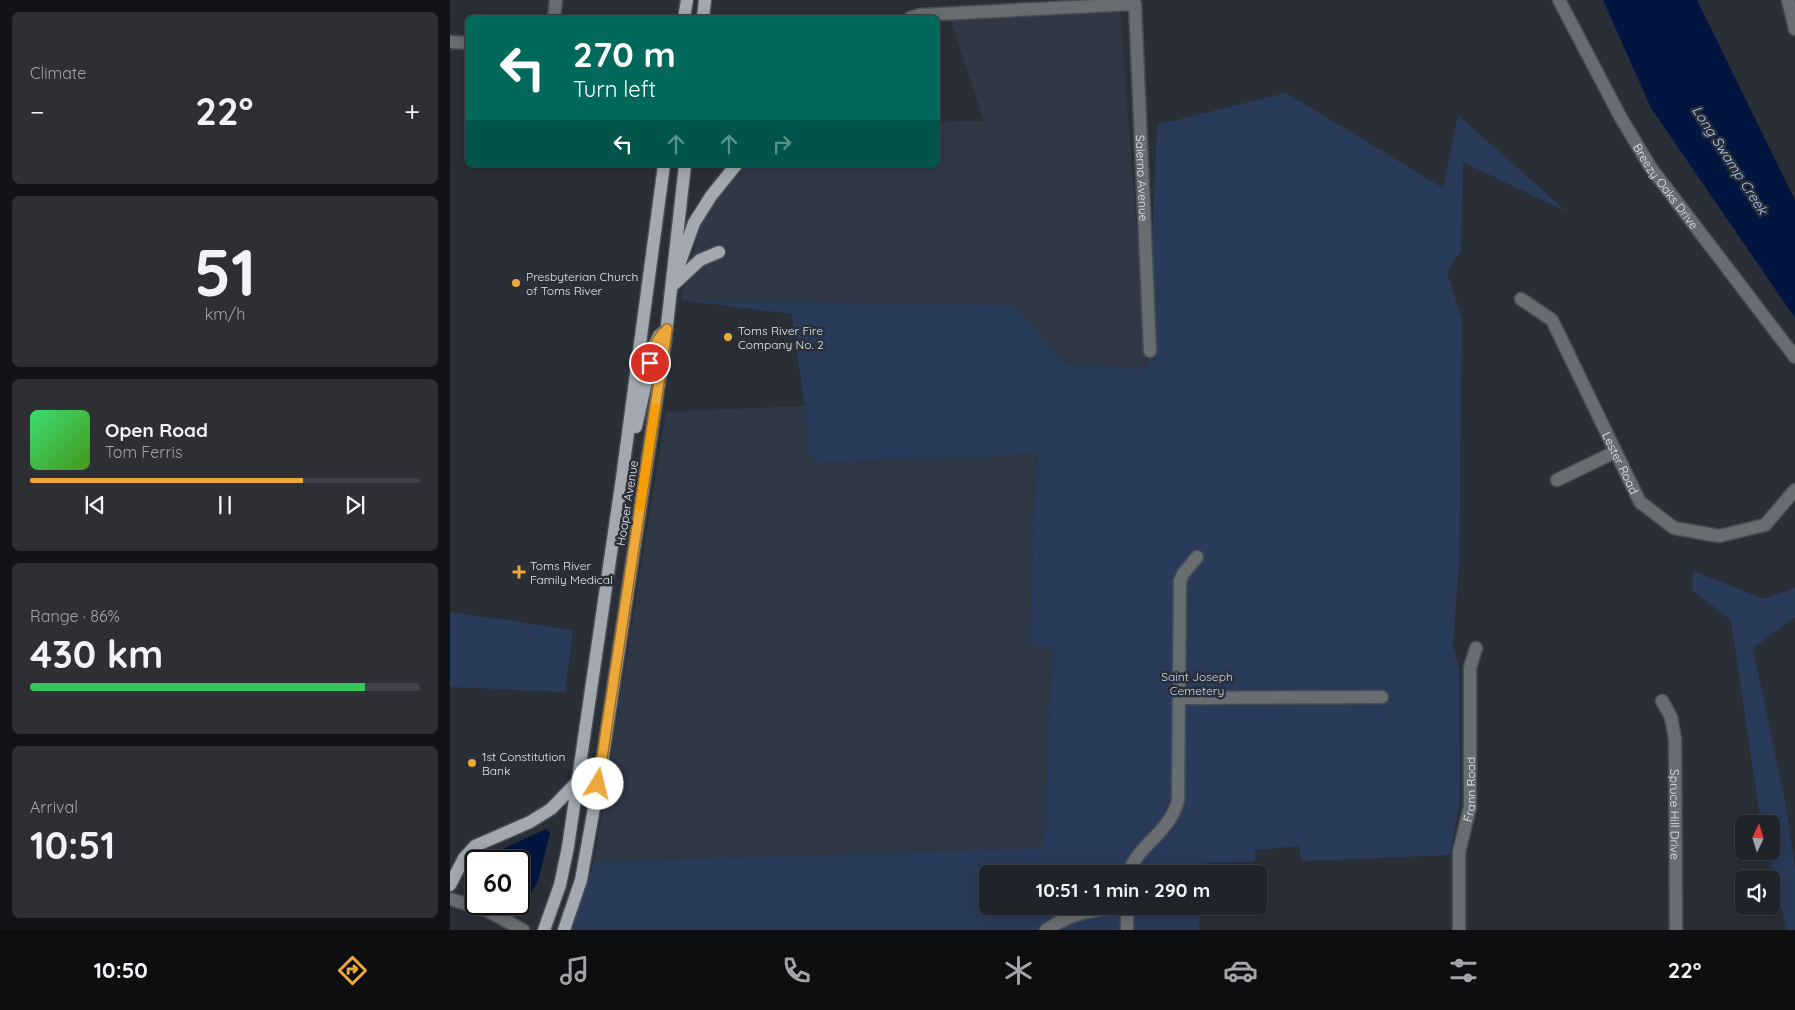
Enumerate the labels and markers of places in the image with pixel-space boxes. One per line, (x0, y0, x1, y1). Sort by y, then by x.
place label: Presbyterian Church of Toms River (526, 269, 638, 298)
marker: Presbyterian Church of Toms River (510, 277, 522, 289)
place label: Toms River Fire Company No. 2 (738, 323, 824, 352)
marker: Toms River Fire Company No. 2 (722, 331, 734, 343)
pin (629, 342, 671, 384)
place label: Toms River Family Medical (530, 558, 613, 587)
marker: Toms River Family Medical (512, 565, 526, 579)
place label: 1st Constitution Bank (482, 749, 565, 778)
marker: 1st Constitution Bank (466, 757, 478, 769)

